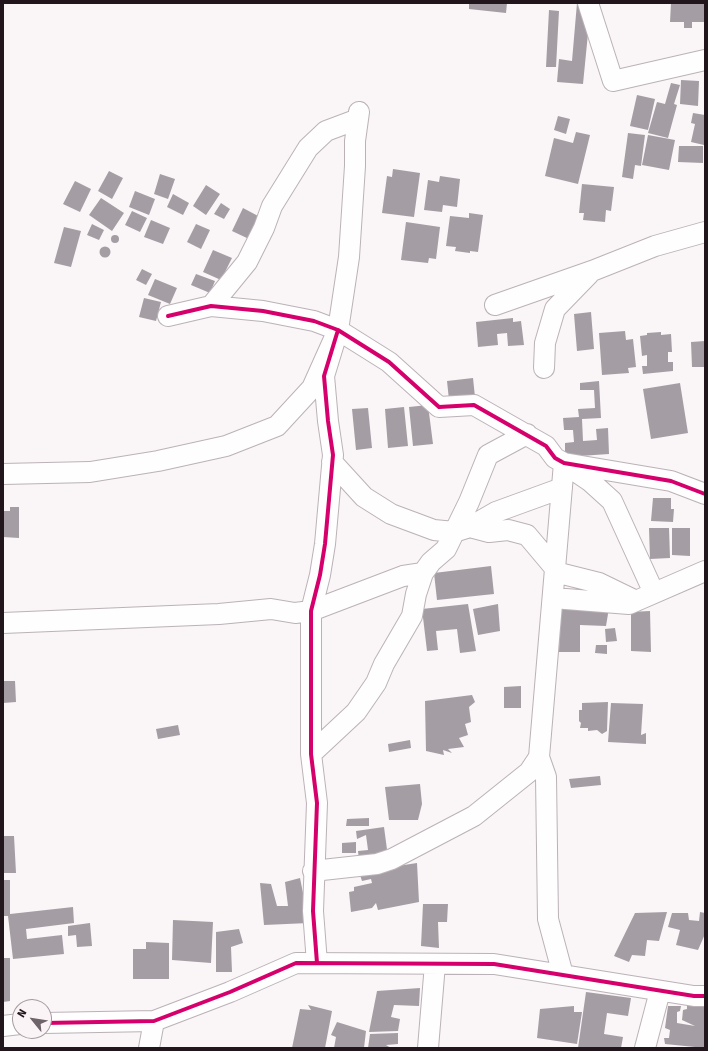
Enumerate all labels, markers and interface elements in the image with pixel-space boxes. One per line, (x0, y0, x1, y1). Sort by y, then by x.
north arrow (12, 999, 52, 1039)
text: N (15, 1007, 29, 1020)

